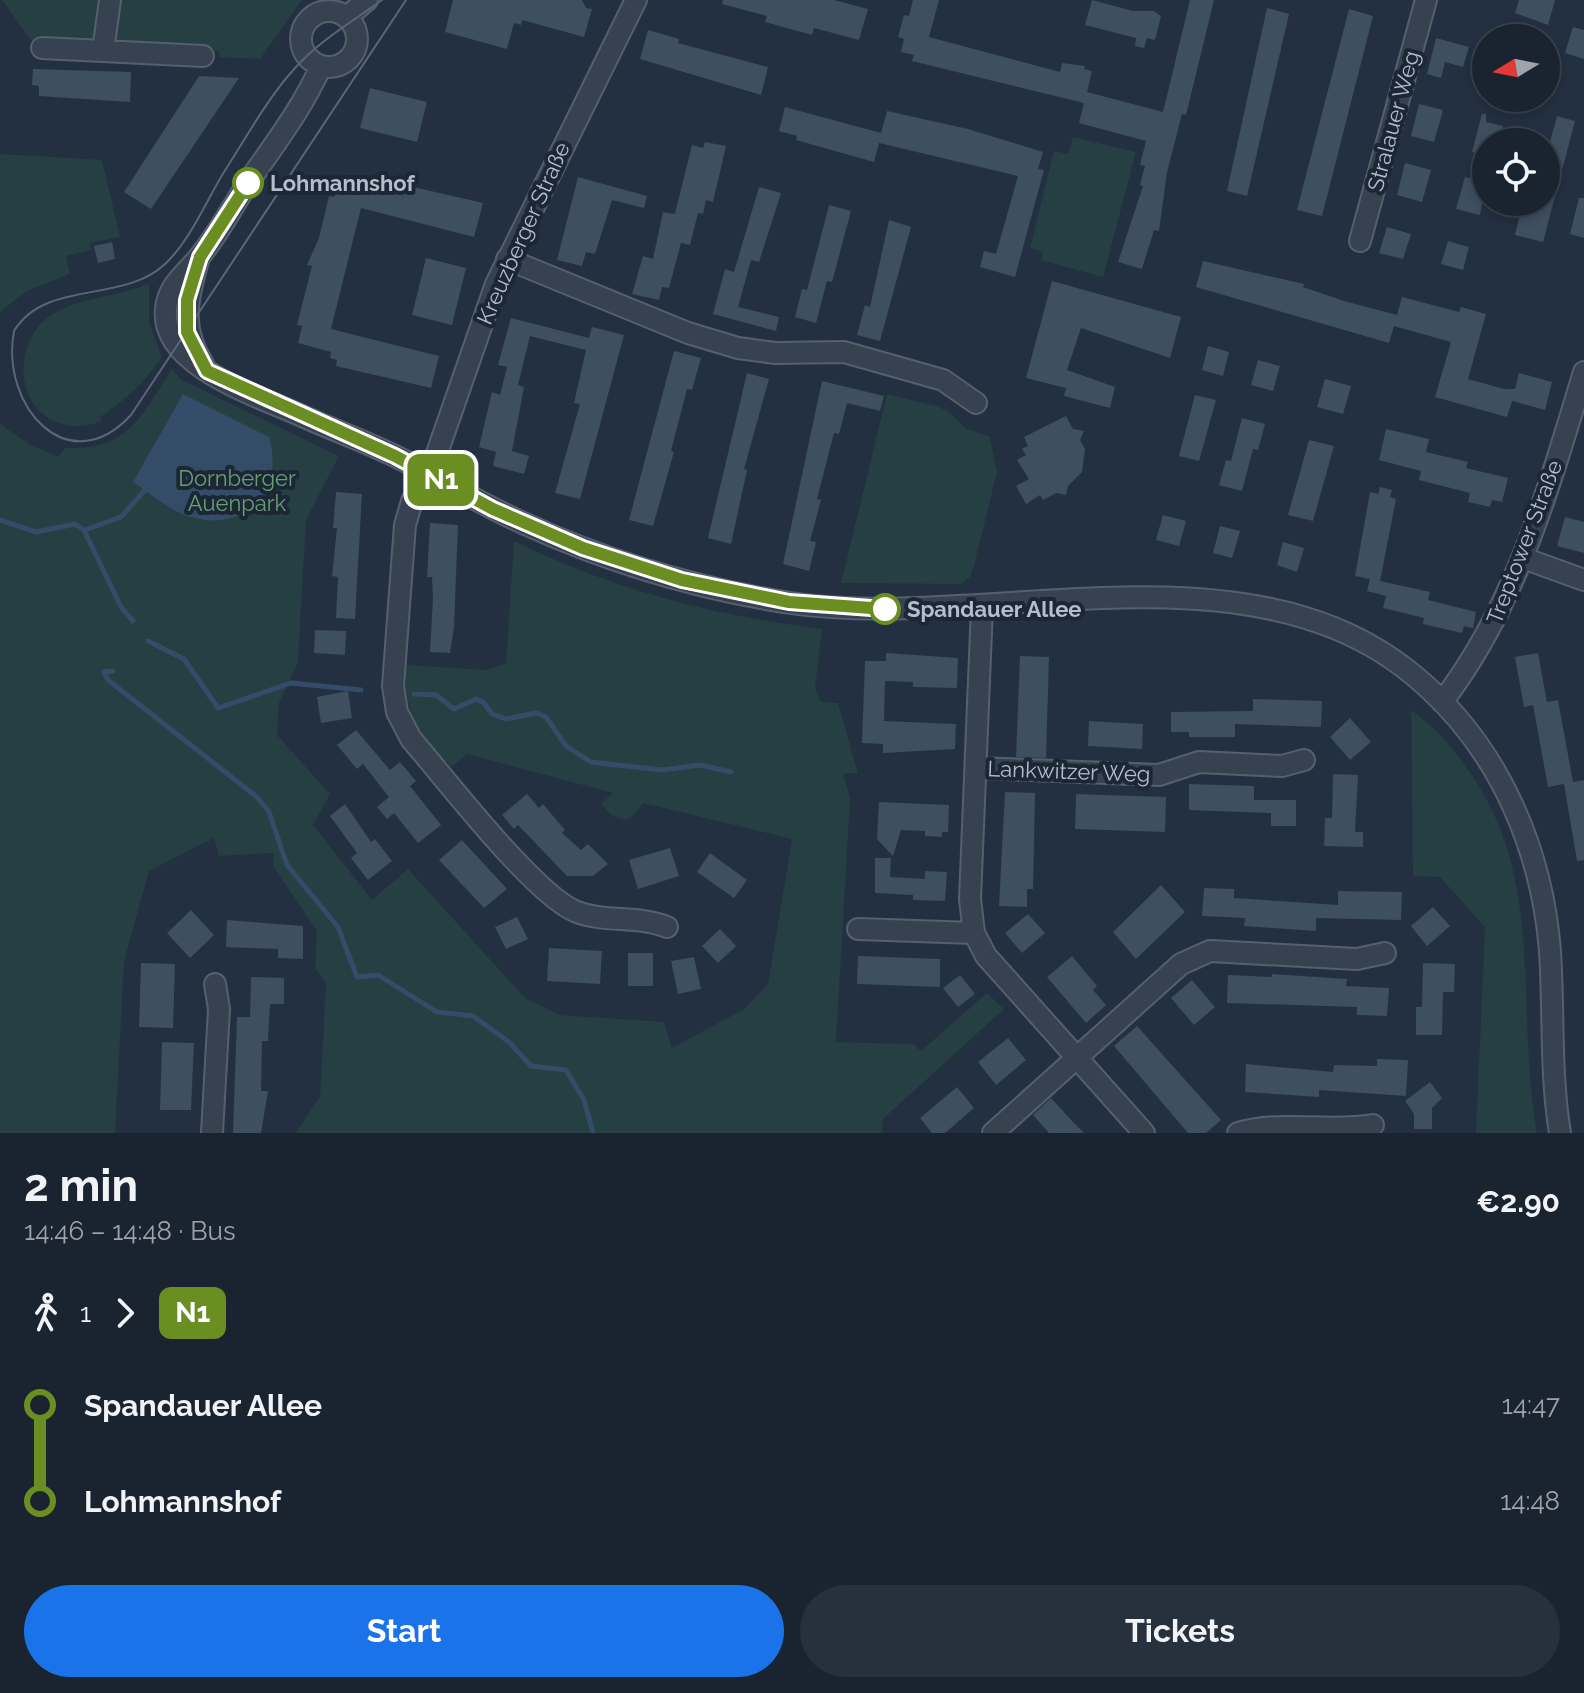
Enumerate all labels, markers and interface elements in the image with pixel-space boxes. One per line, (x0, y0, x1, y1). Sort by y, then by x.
north arrow (1472, 24, 1560, 112)
map controls (1472, 24, 1560, 216)
street label: Stralauer Weg (1362, 48, 1424, 194)
button: locate (1472, 128, 1560, 216)
street label: Kreuzberger Straße (471, 138, 575, 328)
marker: Lohmannshof (233, 168, 263, 198)
place label: Lohmannshof (270, 170, 415, 196)
line badge: N1 (405, 454, 477, 506)
street label: Treptower Straße (1481, 456, 1567, 628)
text: N1 (423, 463, 459, 496)
park label: Dornberger Auenpark (178, 465, 296, 516)
marker: Spandauer Allee (870, 594, 900, 624)
place label: Spandauer Allee (907, 596, 1082, 622)
street label: Lankwitzer Weg (987, 755, 1151, 787)
text: 2 min (24, 1160, 138, 1211)
text: €2.90 (1476, 1184, 1560, 1219)
text: 14:46 – 14:48 · Bus (24, 1216, 235, 1246)
icon: walk (24, 1291, 68, 1335)
icon: forward (103, 1291, 147, 1335)
text: N1 (175, 1296, 210, 1329)
text: 1 (80, 1298, 91, 1328)
text: Spandauer Allee (84, 1388, 322, 1423)
text: 14:47 (1502, 1390, 1560, 1420)
text: Lohmannshof (84, 1484, 281, 1519)
text: 14:48 (1500, 1486, 1560, 1516)
button: Start (24, 1585, 784, 1677)
button: Tickets (800, 1585, 1560, 1677)

